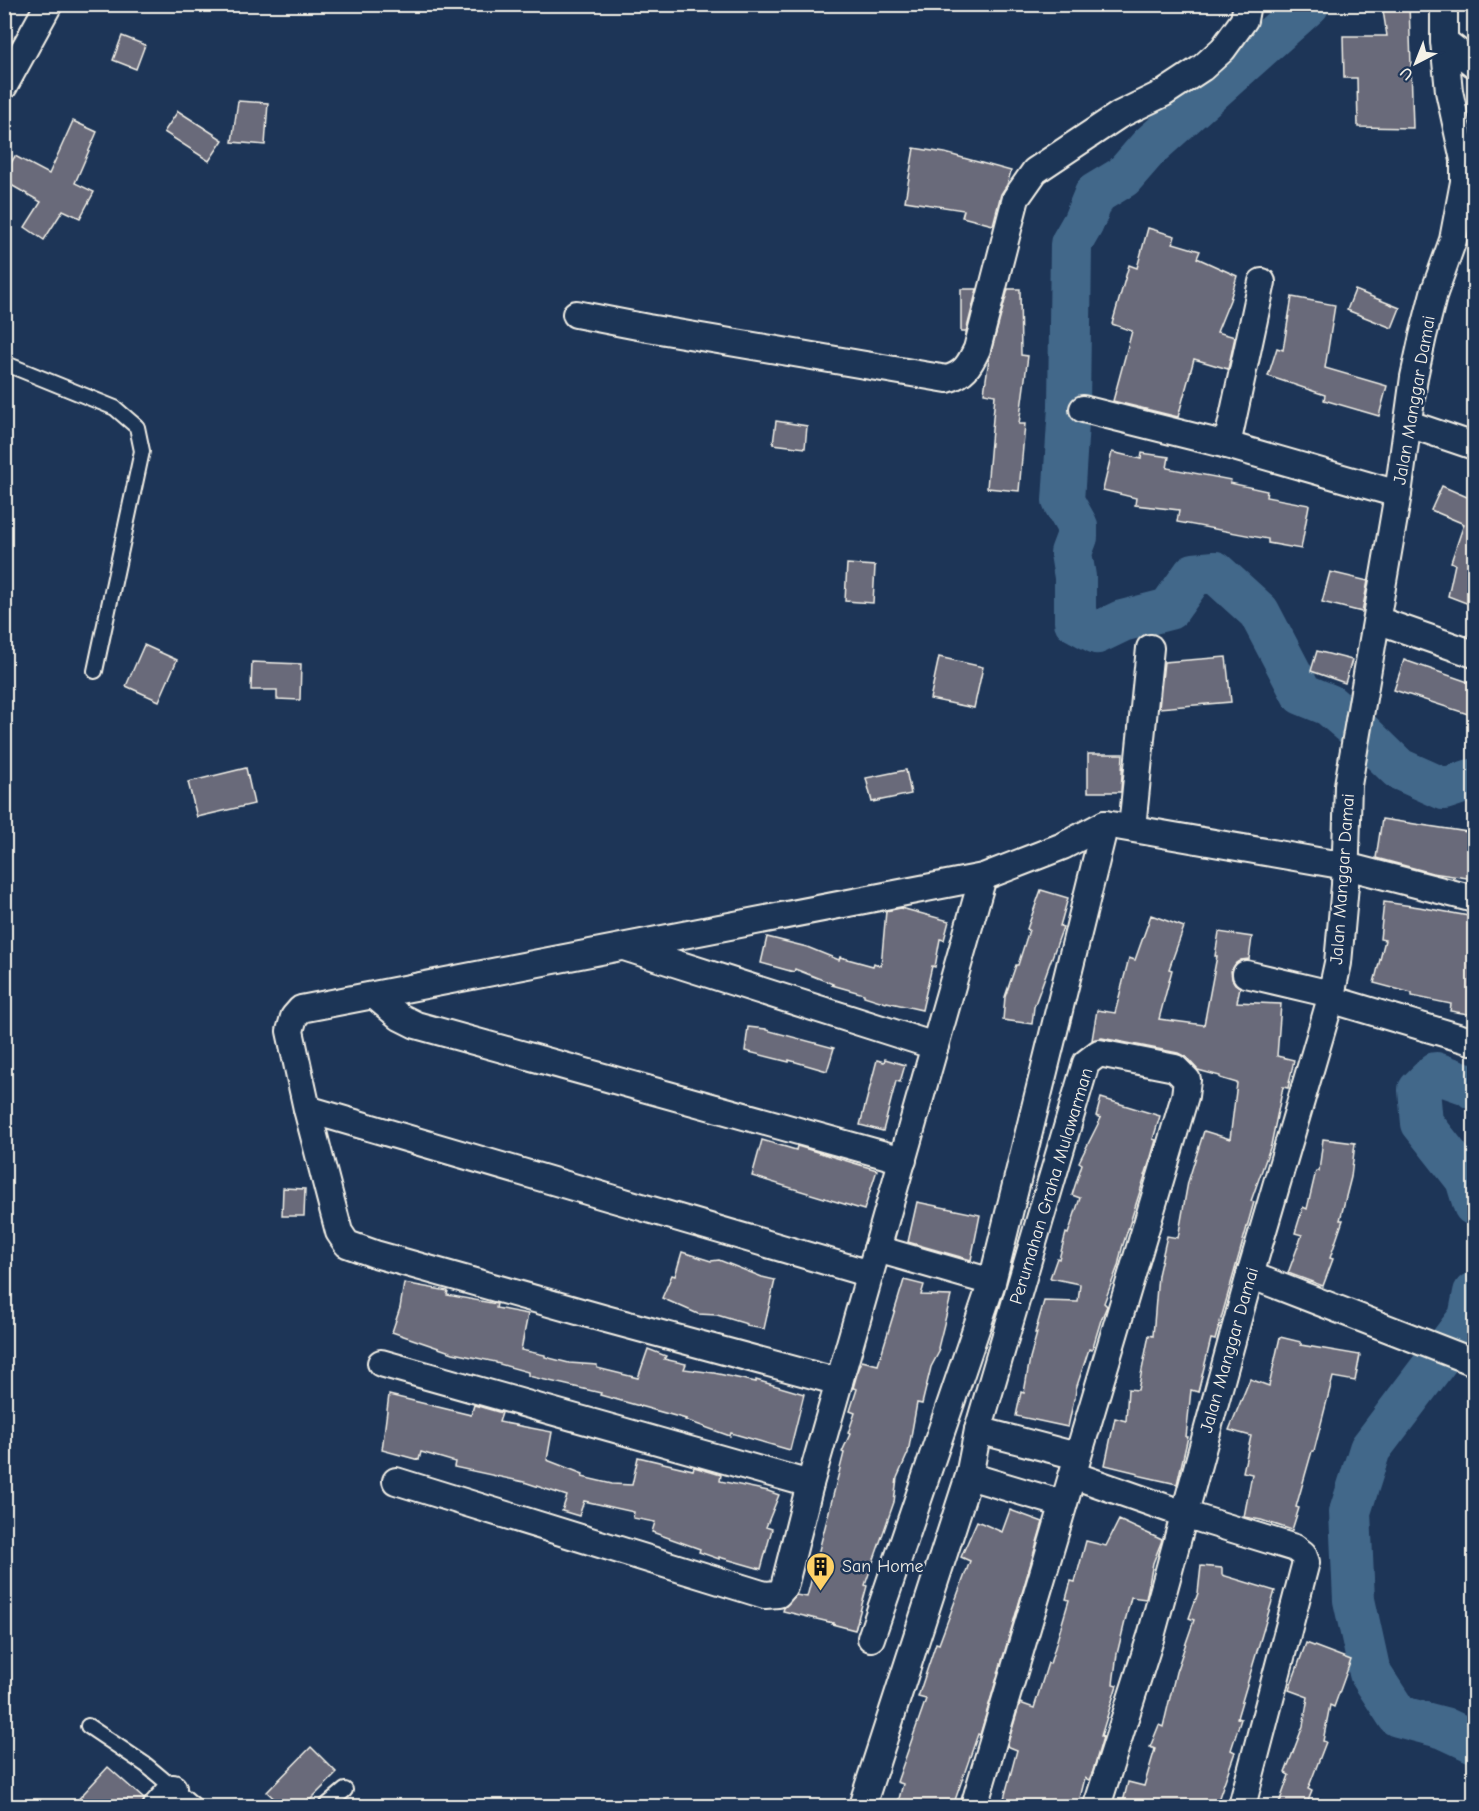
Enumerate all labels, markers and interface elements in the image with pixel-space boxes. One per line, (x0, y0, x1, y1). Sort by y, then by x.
north arrow (1386, 33, 1446, 93)
text: U (1397, 63, 1417, 84)
street label: Jalan Manggar Damai (1389, 314, 1440, 486)
street label: Jalan Manggar Damai (1326, 793, 1359, 965)
street label: Perumahan Graha Mulawarman (1005, 1065, 1098, 1307)
street label: Jalan Manggar Damai (1196, 1265, 1263, 1435)
building icon: San Home (805, 1550, 837, 1592)
place label: San Home (842, 1556, 924, 1577)

